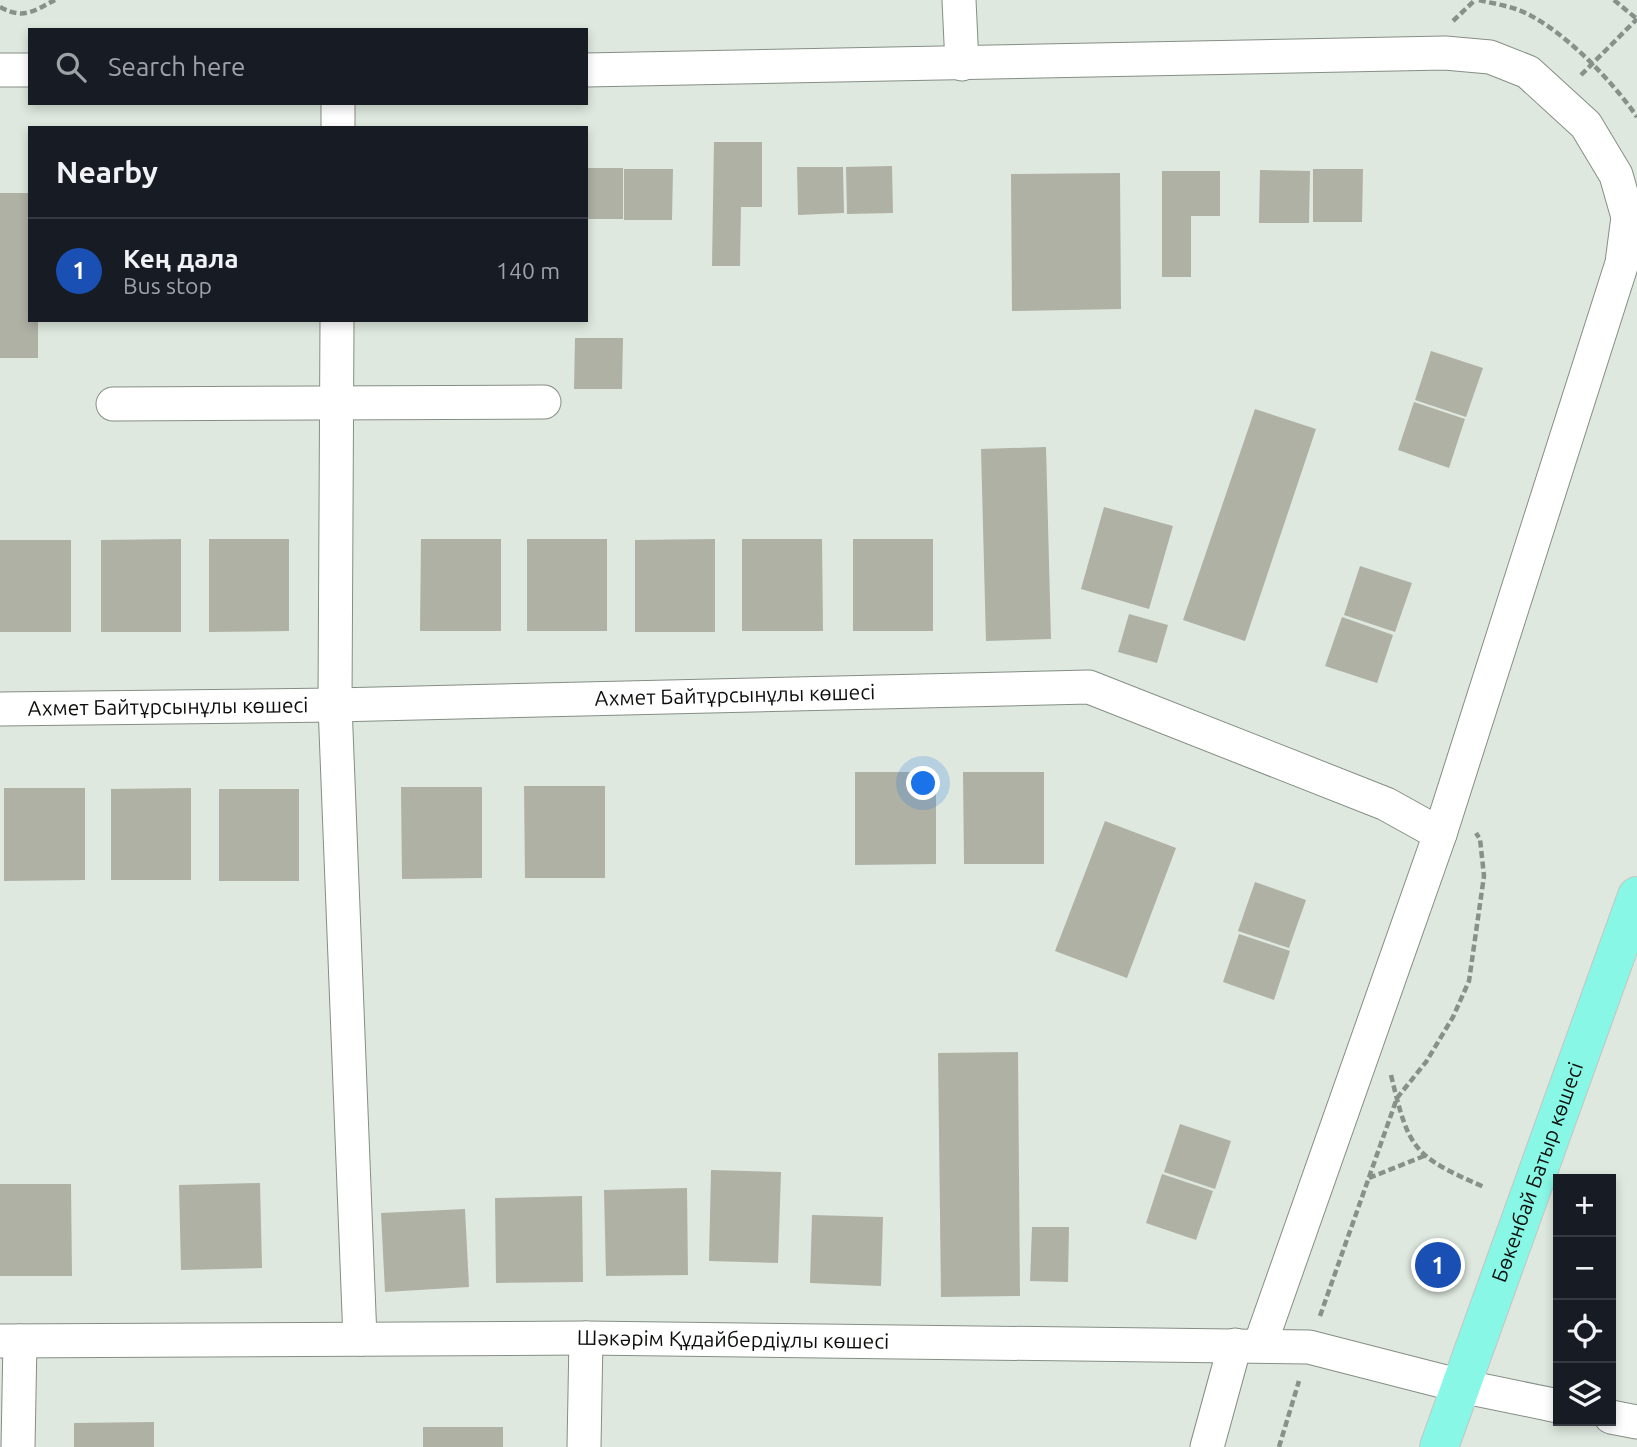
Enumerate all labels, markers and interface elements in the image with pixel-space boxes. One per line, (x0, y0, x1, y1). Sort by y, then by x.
search box (28, 28, 588, 105)
icon: search (52, 48, 90, 86)
text: Search here (108, 52, 245, 81)
text: Nearby (56, 155, 158, 189)
text: Кең дала (123, 244, 239, 273)
text: 1 (73, 258, 85, 283)
text: 140 m (496, 258, 560, 283)
text: Bus stop (123, 273, 212, 298)
street label: Ахмет Байтұрсынұлы көшесі (594, 679, 875, 710)
street label: Ахмет Байтұрсынұлы көшесі (27, 692, 308, 720)
your location (906, 766, 940, 800)
street label: Бөкенбай Батыр көшесі (1486, 1059, 1587, 1285)
map controls (1553, 1174, 1616, 1426)
button: + (1553, 1174, 1616, 1237)
button: − (1553, 1237, 1616, 1300)
pin: 1 (1415, 1239, 1461, 1291)
button: locate (1553, 1300, 1616, 1363)
street label: Шәкәрім Құдайбердіұлы көшесі (577, 1325, 889, 1353)
button: layers (1553, 1363, 1616, 1426)

